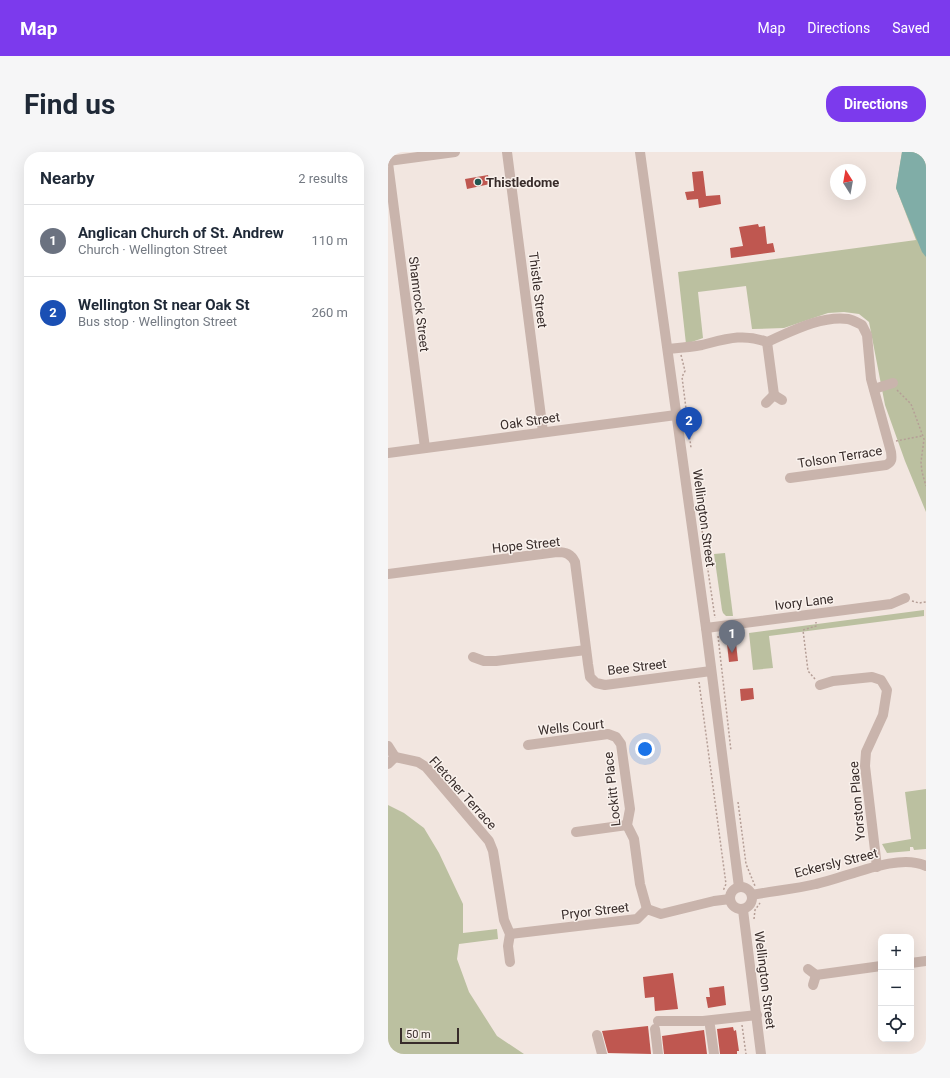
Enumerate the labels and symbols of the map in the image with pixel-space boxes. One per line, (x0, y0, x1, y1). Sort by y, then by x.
north arrow (830, 164, 866, 200)
place label: Thistledome (486, 175, 559, 190)
marker: Thistledome (473, 177, 483, 187)
street label: Thistle Street (526, 251, 550, 329)
street label: Shamrock Street (406, 255, 432, 353)
pin: 2 (676, 407, 702, 440)
street label: Oak Street (499, 409, 561, 433)
street label: Tolson Terrace (797, 443, 883, 471)
street label: Wellington Street (690, 468, 718, 568)
street label: Hope Street (491, 534, 561, 556)
street label: Ivory Lane (774, 591, 834, 613)
pin: 1 (719, 620, 745, 653)
street label: Bee Street (607, 656, 667, 678)
street label: Wells Court (537, 716, 605, 738)
your location (635, 739, 655, 759)
street label: Lockitt Place (601, 751, 623, 827)
street label: Fletcher Terrace (426, 753, 500, 833)
street label: Yorston Place (846, 760, 868, 842)
street label: Eckersly Street (793, 845, 879, 881)
street label: Pryor Street (560, 899, 630, 923)
street label: Wellington Street (752, 930, 778, 1030)
scale bar (400, 1026, 459, 1045)

